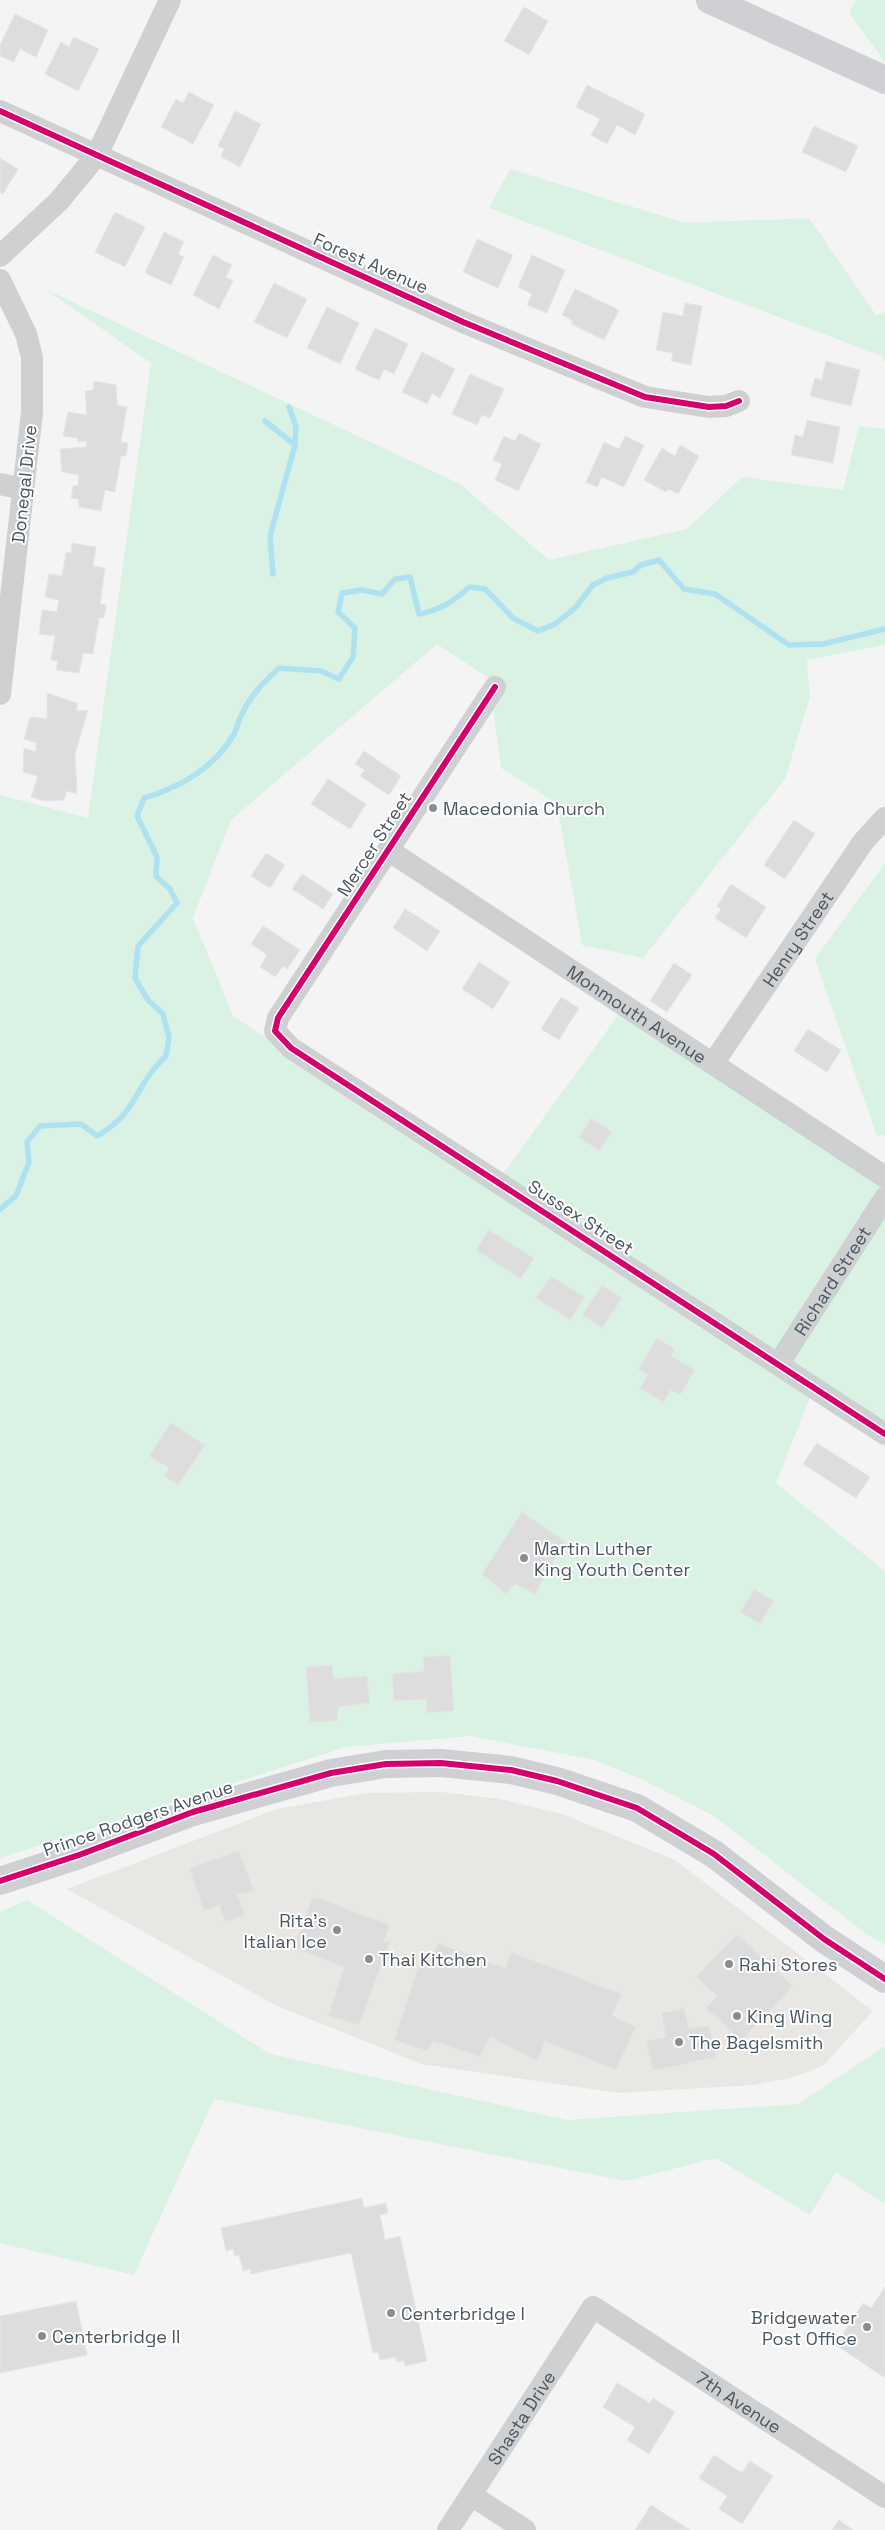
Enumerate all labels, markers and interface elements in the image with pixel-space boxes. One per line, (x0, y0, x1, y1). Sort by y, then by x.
street label: Forest Avenue (310, 227, 432, 299)
street label: Donegal Drive (6, 424, 42, 544)
street label: Mercer Street (332, 787, 416, 901)
place label: Macedonia Church (443, 797, 605, 820)
marker: Macedonia Church (427, 802, 439, 814)
street label: Henry Street (757, 886, 838, 991)
street label: Monmouth Avenue (563, 959, 711, 1068)
street label: Sussex Street (524, 1174, 638, 1260)
street label: Richard Street (788, 1221, 876, 1340)
place label: Martin Luther King Youth Center (534, 1537, 690, 1581)
marker: Martin Luther King Youth Center (518, 1552, 530, 1564)
street label: Prince Rodgers Avenue (40, 1775, 236, 1861)
place label: Rita's Italian Ice (243, 1909, 327, 1953)
marker: Rita's Italian Ice (331, 1924, 343, 1936)
place label: Thai Kitchen (379, 1948, 487, 1971)
marker: Thai Kitchen (363, 1953, 375, 1965)
place label: Rahi Stores (739, 1953, 837, 1976)
marker: Rahi Stores (723, 1958, 735, 1970)
place label: King Wing (747, 2005, 832, 2028)
marker: King Wing (731, 2010, 743, 2022)
place label: The Bagelsmith (689, 2031, 823, 2054)
marker: The Bagelsmith (673, 2036, 685, 2048)
place label: Centerbridge I (401, 2302, 525, 2325)
place label: Bridgewater Post Office (751, 2306, 857, 2350)
marker: Centerbridge I (385, 2307, 397, 2319)
marker: Bridgewater Post Office (861, 2321, 873, 2333)
place label: Centerbridge II (52, 2325, 180, 2348)
marker: Centerbridge II (36, 2330, 48, 2342)
street label: Shasta Drive (482, 2366, 560, 2469)
street label: 7th Avenue (692, 2366, 786, 2438)

